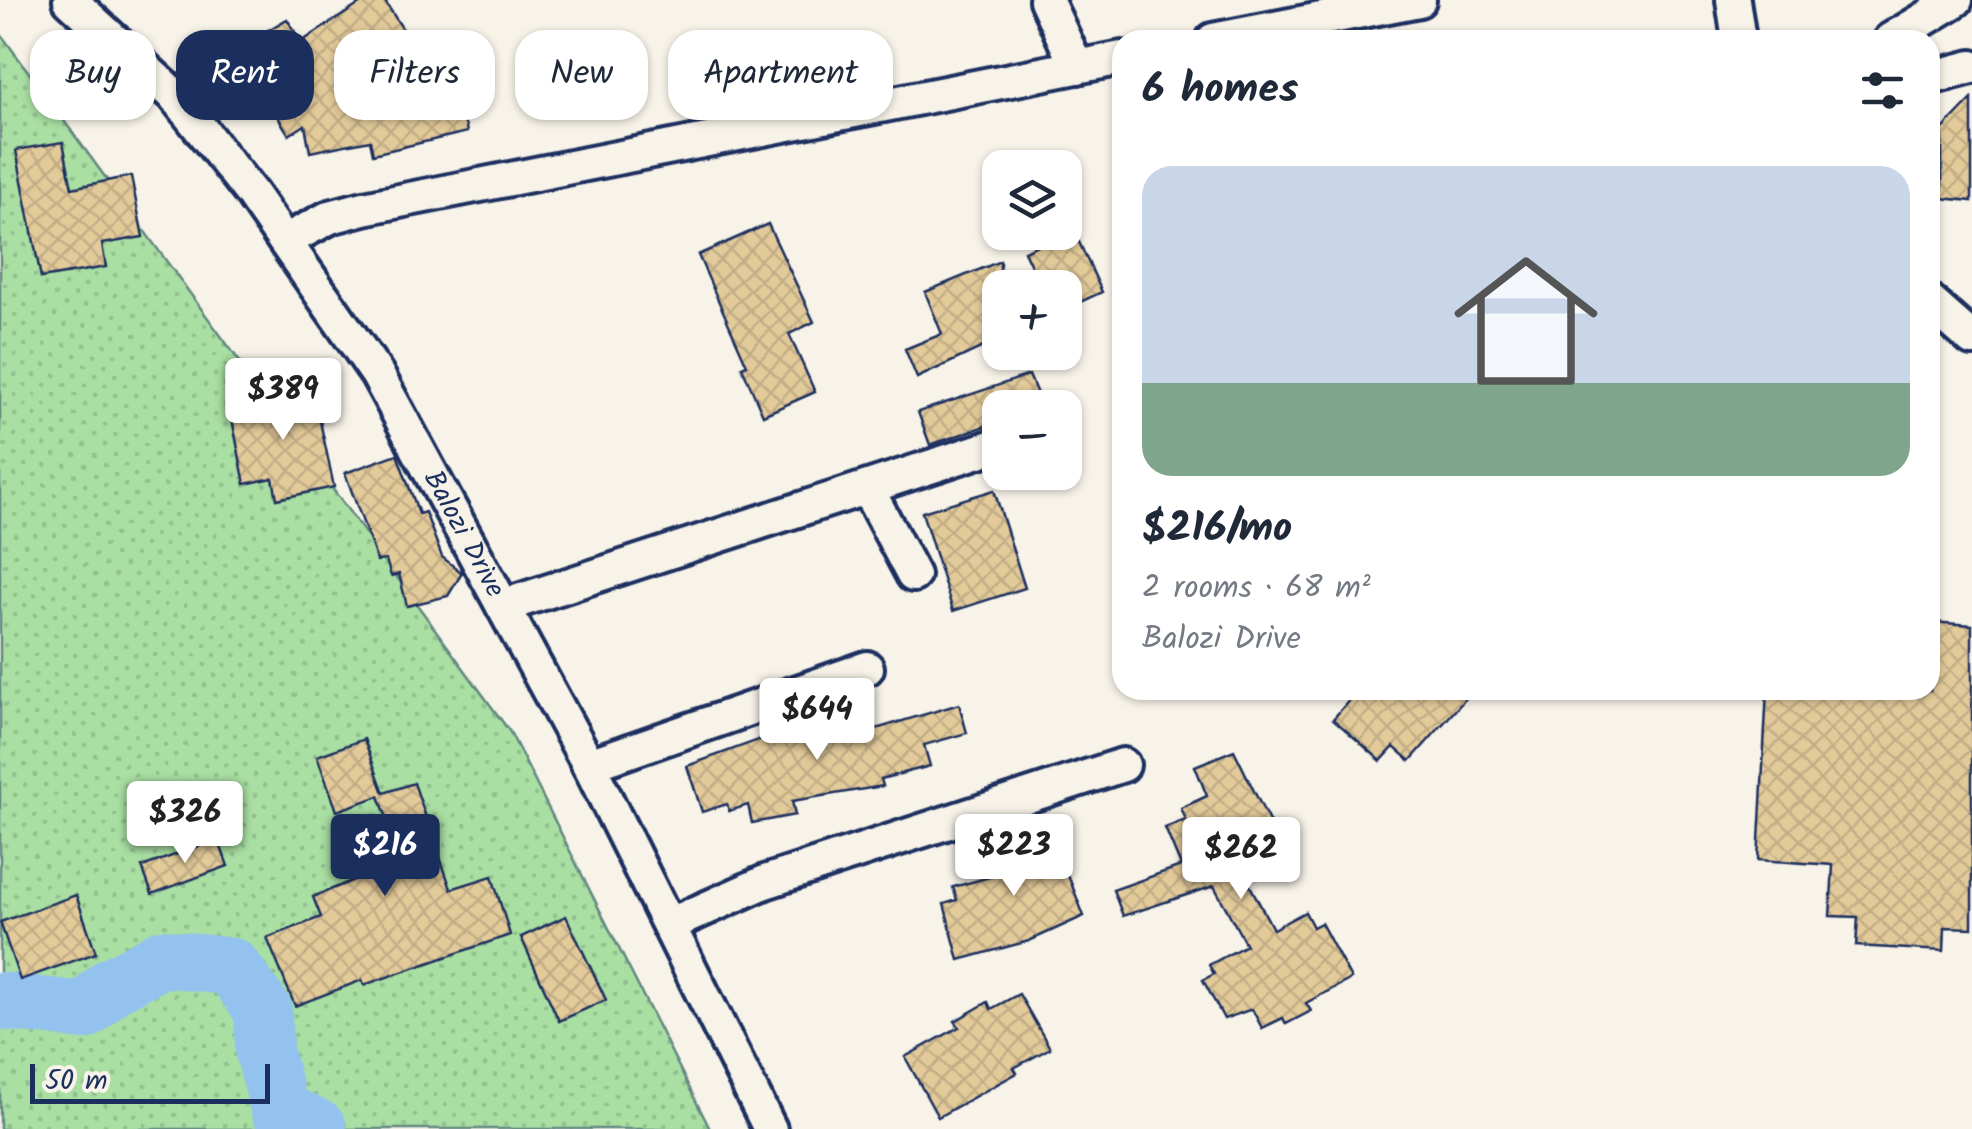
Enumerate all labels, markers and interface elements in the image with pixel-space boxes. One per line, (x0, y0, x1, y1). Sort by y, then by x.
chip: Buy (30, 30, 156, 120)
chip: Rent (176, 30, 314, 120)
chip: Filters (334, 30, 495, 120)
chip: New (515, 30, 648, 120)
chip: Apartment (668, 30, 893, 120)
text: 6 homes (1142, 57, 1298, 124)
icon: filters (1855, 63, 1910, 118)
map controls (982, 150, 1082, 490)
button: layers (982, 150, 1082, 250)
icon: home (1436, 231, 1616, 411)
button: + (982, 270, 1082, 370)
pin: $389 (224, 358, 342, 443)
text: $389 (247, 365, 319, 416)
button: − (982, 390, 1082, 490)
street label: Balozi Drive (411, 462, 517, 606)
text: $216/mo (1142, 496, 1292, 563)
text: 2 rooms · 68 m² (1142, 563, 1371, 614)
text: Balozi Drive (1142, 614, 1301, 665)
pin: $644 (758, 678, 876, 763)
text: $644 (781, 685, 853, 736)
pin: $326 (126, 781, 244, 866)
text: $326 (149, 788, 221, 839)
pin: $216 (326, 814, 444, 899)
pin: $223 (955, 814, 1073, 899)
pin: $262 (1182, 817, 1300, 902)
text: $216 (353, 821, 417, 872)
text: $223 (977, 821, 1051, 872)
text: $262 (1204, 824, 1278, 875)
scale bar (30, 1059, 270, 1104)
text: 50 m (45, 1059, 108, 1104)

